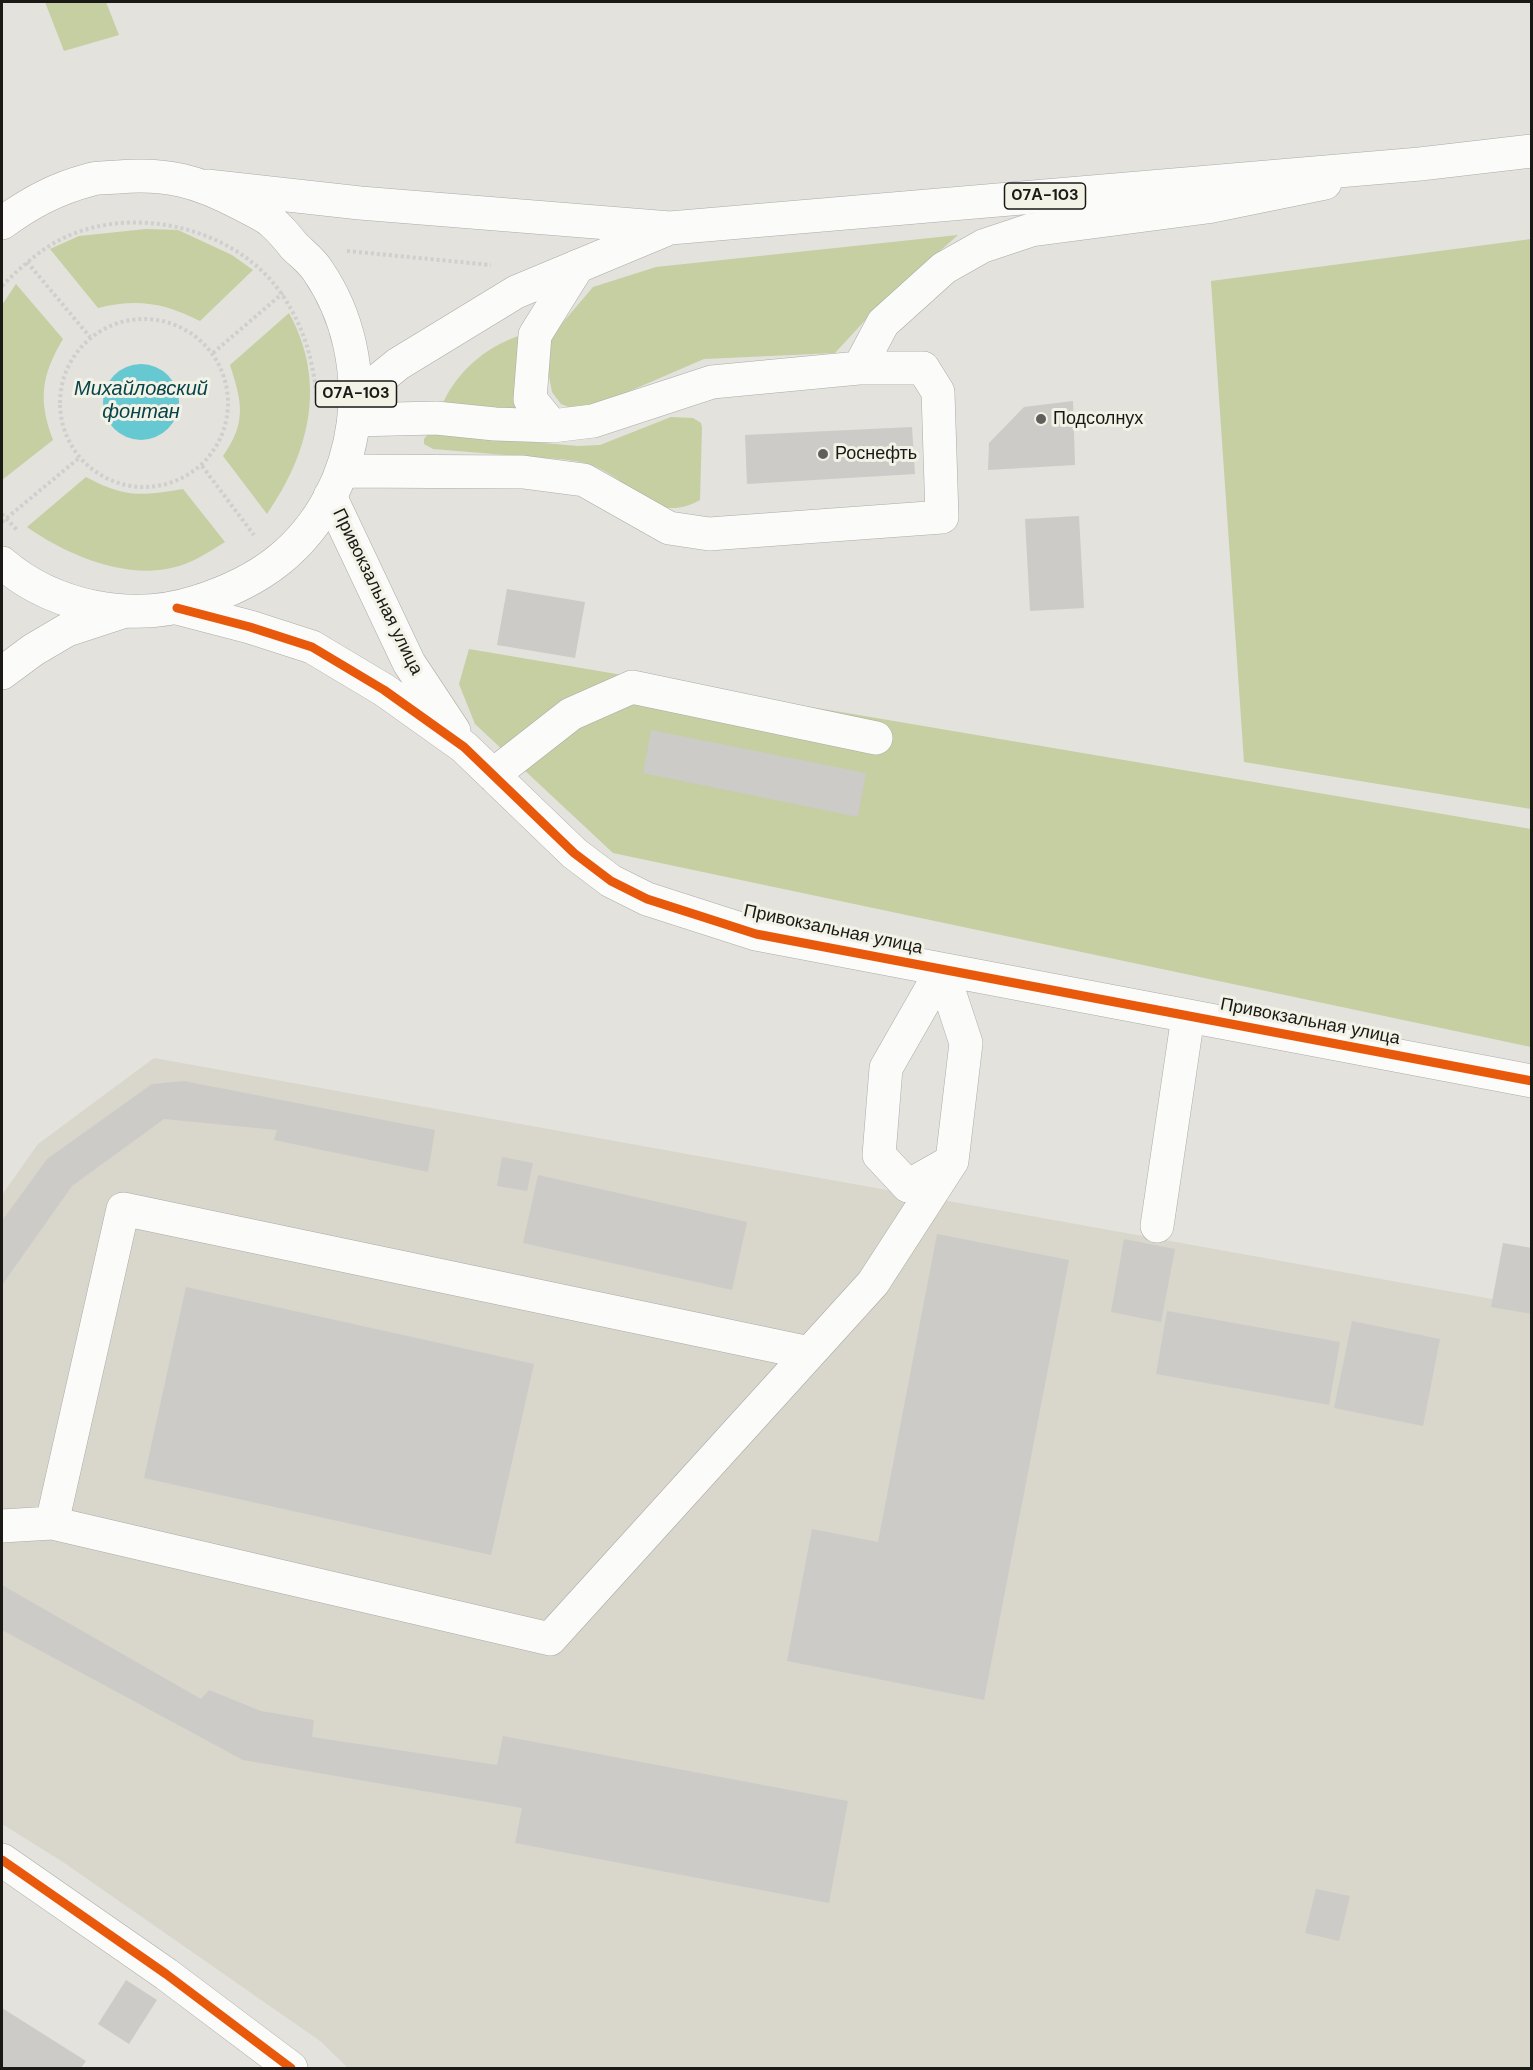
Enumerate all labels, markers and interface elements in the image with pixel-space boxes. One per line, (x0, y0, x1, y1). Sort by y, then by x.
road number: 07А-103 (1004, 183, 1086, 209)
water label: Михайловский фонтан (74, 378, 208, 425)
road number: 07А-103 (316, 381, 397, 407)
place label: Подсолнух (1053, 408, 1143, 430)
marker: Подсолнух (1034, 412, 1048, 426)
place label: Роснефть (835, 443, 917, 465)
marker: Роснефть (816, 447, 830, 461)
street label: Привокзальная улица (327, 505, 427, 679)
street label: Привокзальная улица (741, 900, 925, 960)
street label: Привокзальная улица (1218, 994, 1402, 1050)

